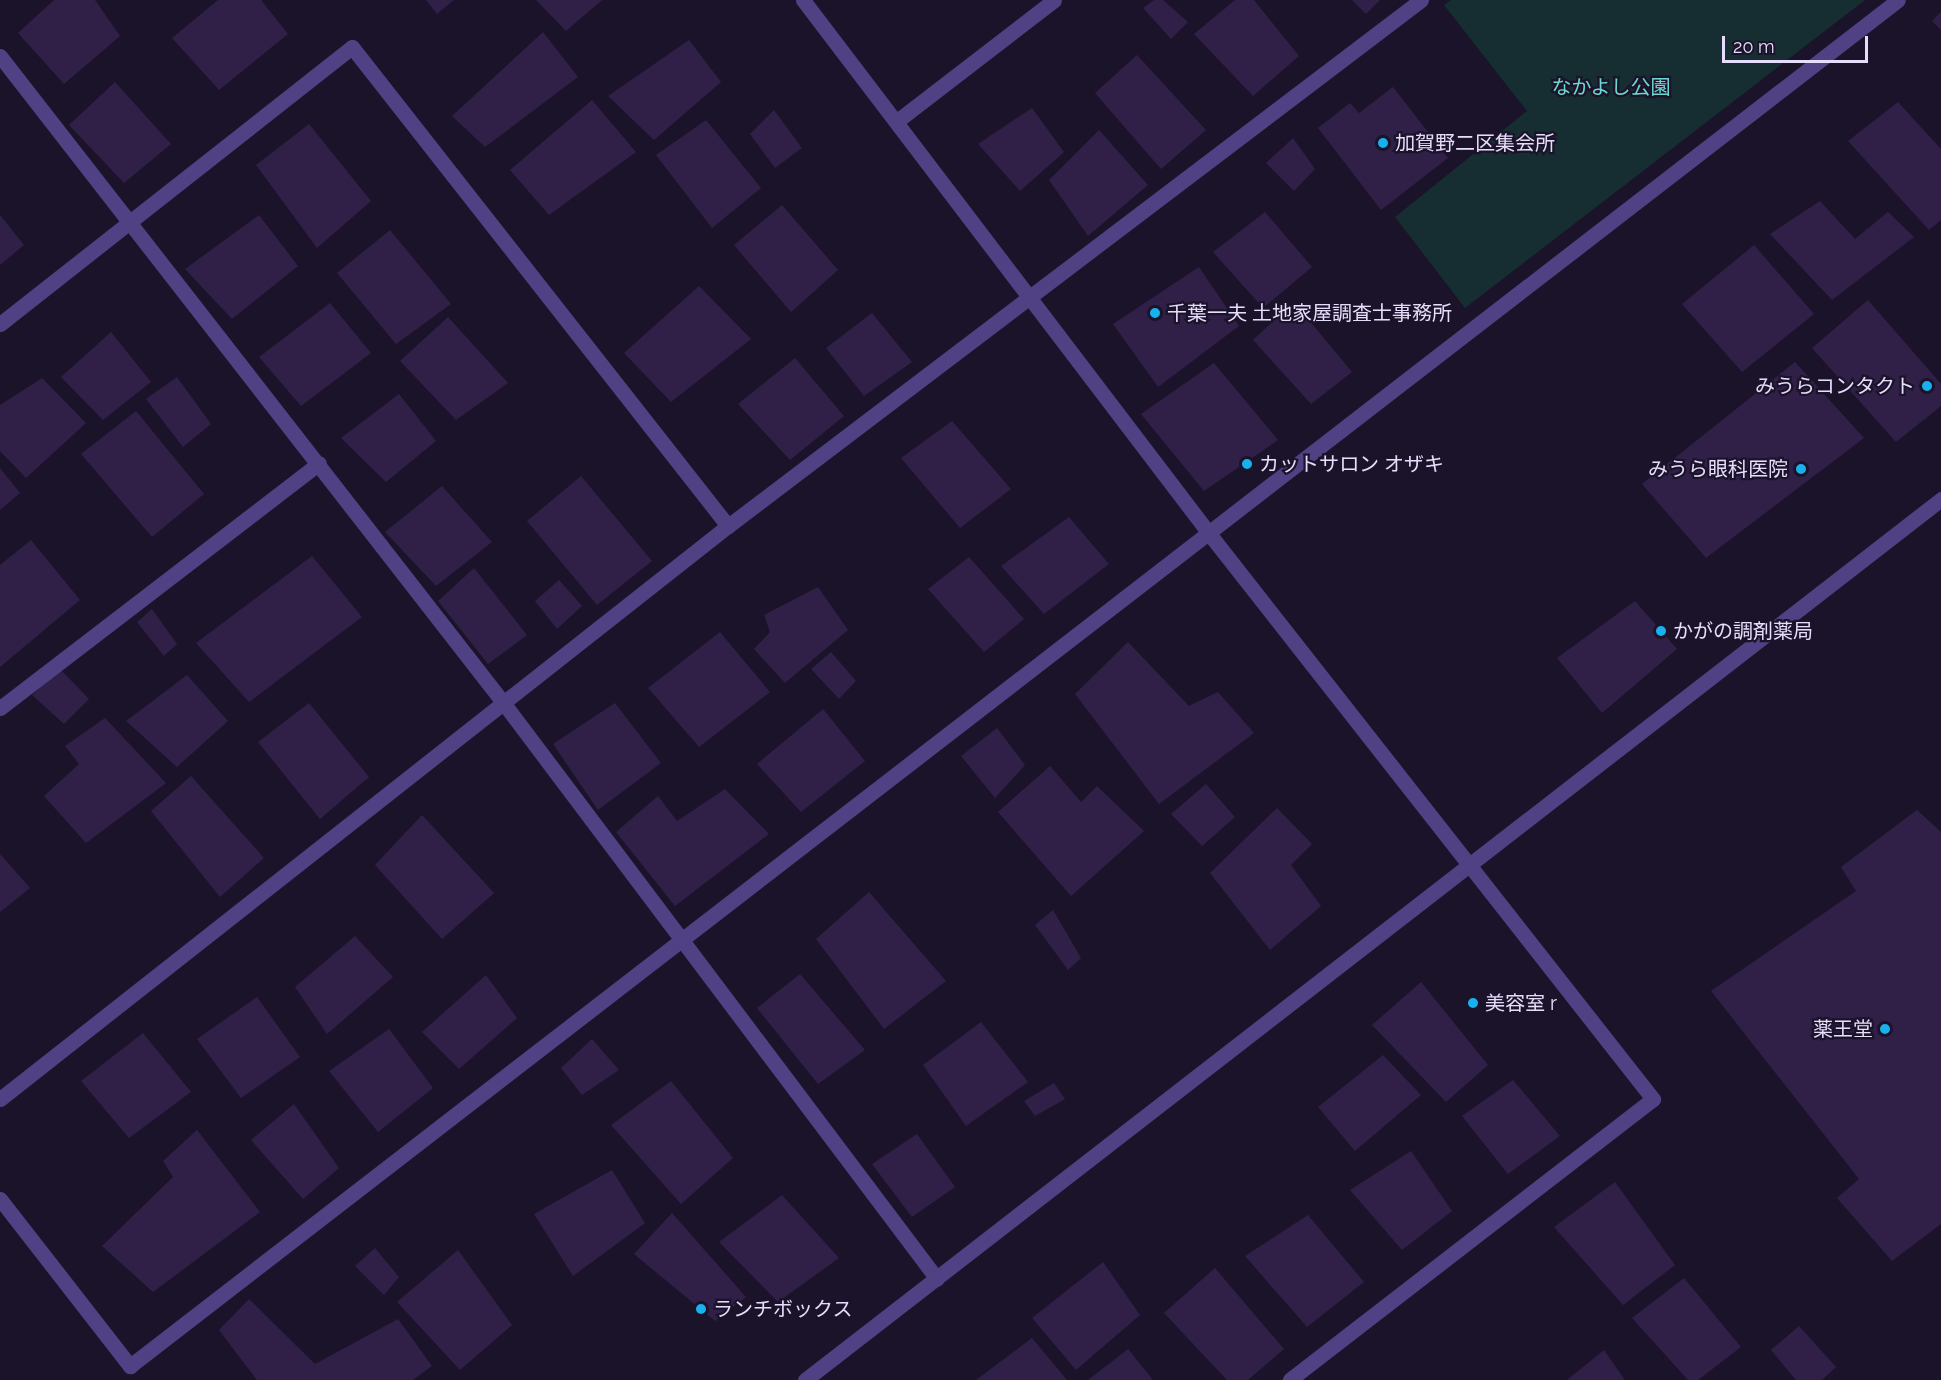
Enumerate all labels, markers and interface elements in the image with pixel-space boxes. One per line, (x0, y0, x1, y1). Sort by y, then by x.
scale bar (1725, 24, 1870, 62)
text: 20 m (1733, 36, 1775, 57)
park label: なかよし公園 (1551, 75, 1671, 99)
place label: 加賀野二区集会所 (1395, 131, 1555, 155)
marker: 加賀野二区集会所 (1376, 136, 1390, 150)
place label: 千葉一夫 土地家屋調査士事務所 (1167, 301, 1452, 325)
marker: 千葉一夫 土地家屋調査士事務所 (1148, 306, 1162, 320)
place label: みうらコンタクト (1755, 374, 1915, 398)
marker: みうらコンタクト (1920, 379, 1934, 393)
place label: カットサロン オザキ (1259, 452, 1444, 476)
marker: カットサロン オザキ (1240, 457, 1254, 471)
place label: みうら眼科医院 (1648, 457, 1788, 481)
marker: みうら眼科医院 (1792, 460, 1810, 478)
place label: かがの調剤薬局 (1673, 619, 1813, 643)
marker: かがの調剤薬局 (1654, 624, 1668, 638)
place label: 美容室 r (1485, 991, 1557, 1015)
marker: 美容室 r (1466, 996, 1480, 1010)
place label: 薬王堂 (1813, 1017, 1873, 1041)
marker: 薬王堂 (1878, 1022, 1892, 1036)
place label: ランチボックス (713, 1297, 853, 1321)
marker: ランチボックス (694, 1302, 708, 1316)

